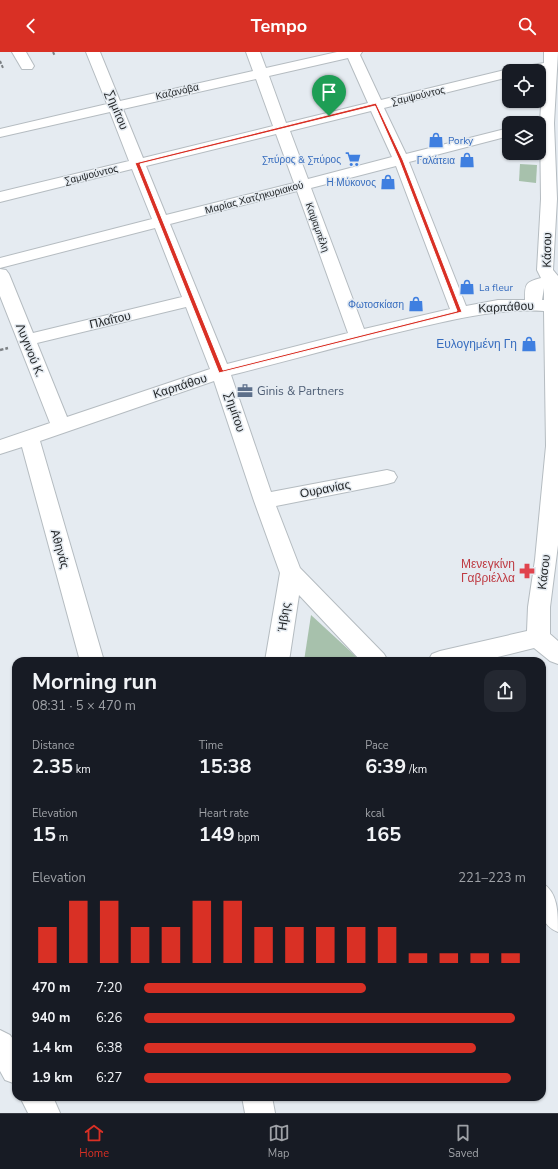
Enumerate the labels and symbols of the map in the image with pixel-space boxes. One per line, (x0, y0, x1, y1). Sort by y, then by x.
pin (312, 75, 346, 116)
street label: Καζανόβα (154, 80, 200, 104)
street label: Σαμψούντος (390, 83, 447, 109)
street label: Σημίτου (102, 88, 132, 132)
shop icon: Porky (427, 131, 445, 149)
place label: Porky (448, 134, 474, 148)
supermarket icon: Σπύρος & Σπύρος (344, 150, 362, 168)
shop icon: Γαλάτεια (458, 151, 476, 169)
place label: Σπύρος & Σπύρος (262, 153, 341, 167)
place label: Γαλάτεια (417, 154, 455, 168)
street label: Σαμψούντος (63, 162, 120, 188)
shop icon: Η Μύκονος (379, 173, 397, 191)
place label: Η Μύκονος (327, 176, 376, 190)
street label: Μαρίας Χατζηκυριακού (204, 178, 305, 218)
street label: Καψαμπέλη (302, 201, 332, 254)
street label: Κάσου (539, 232, 555, 268)
shop icon: La fleur (458, 278, 476, 296)
place label: La fleur (479, 281, 513, 295)
shop icon: Φωτοσκίαση (407, 295, 425, 313)
place label: Φωτοσκίαση (348, 298, 404, 312)
street label: Καρπάθου (478, 298, 534, 316)
street label: Πλαΐτου (88, 307, 132, 333)
street label: Λυγινού Κ. (12, 321, 48, 379)
shop icon: Ευλογημένη Γη (520, 335, 538, 353)
place label: Ευλογημένη Γη (436, 336, 517, 352)
street label: Καρπάθου (151, 370, 209, 402)
office icon: Ginis & Partners (236, 382, 254, 400)
place label: Ginis & Partners (257, 383, 344, 399)
street label: Σημίτου (221, 390, 249, 434)
street label: Ουρανίας (298, 476, 352, 502)
street label: Αθηνάς (47, 528, 73, 571)
street label: Κάσου (534, 553, 554, 591)
place label: Μενεγκίνη Γαβριέλλα (461, 556, 515, 586)
pharmacy icon: Μενεγκίνη Γαβριέλλα (518, 562, 536, 580)
street label: Ήβης (274, 601, 294, 634)

